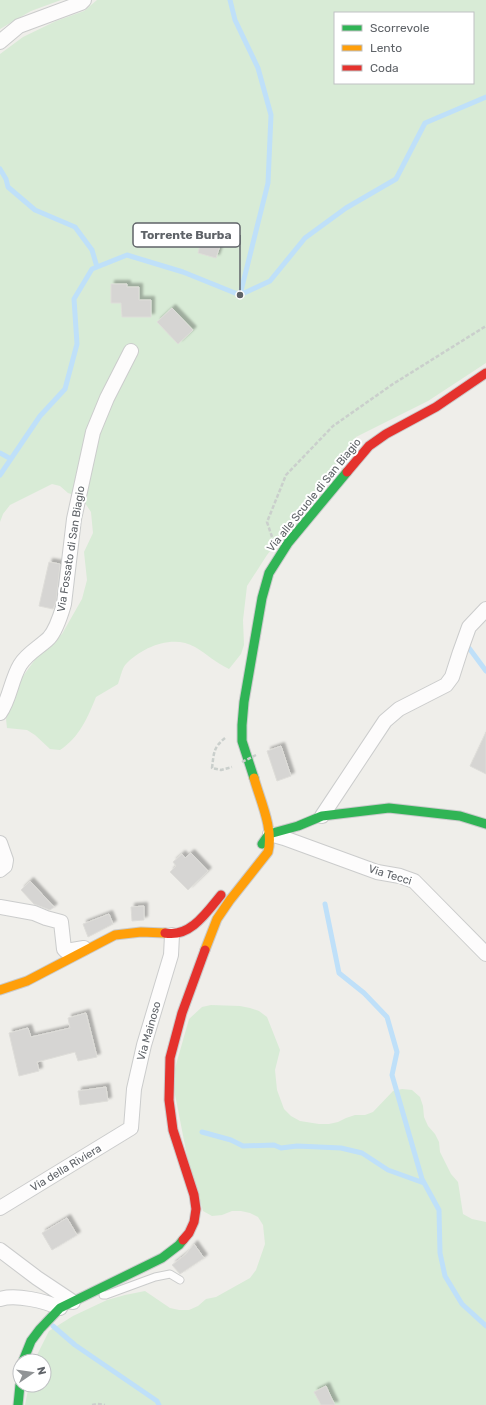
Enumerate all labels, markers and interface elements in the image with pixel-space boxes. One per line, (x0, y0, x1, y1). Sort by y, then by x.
legend (334, 12, 474, 84)
text: Scorrevole (370, 21, 430, 35)
text: Lento (370, 41, 402, 55)
text: Coda (370, 61, 399, 75)
callout: Torrente Burba (133, 223, 240, 247)
text: Torrente Burba (141, 228, 231, 242)
street label: Via alle Scuole di San Biagio (264, 436, 364, 554)
street label: Via Fossato di San Biagio (55, 485, 87, 613)
street label: Via Tecci (367, 862, 413, 888)
street label: Via Mainoso (134, 1000, 164, 1062)
street label: Via della Riviera (28, 1142, 104, 1194)
north arrow (12, 1353, 52, 1393)
text: N (34, 1366, 48, 1376)

